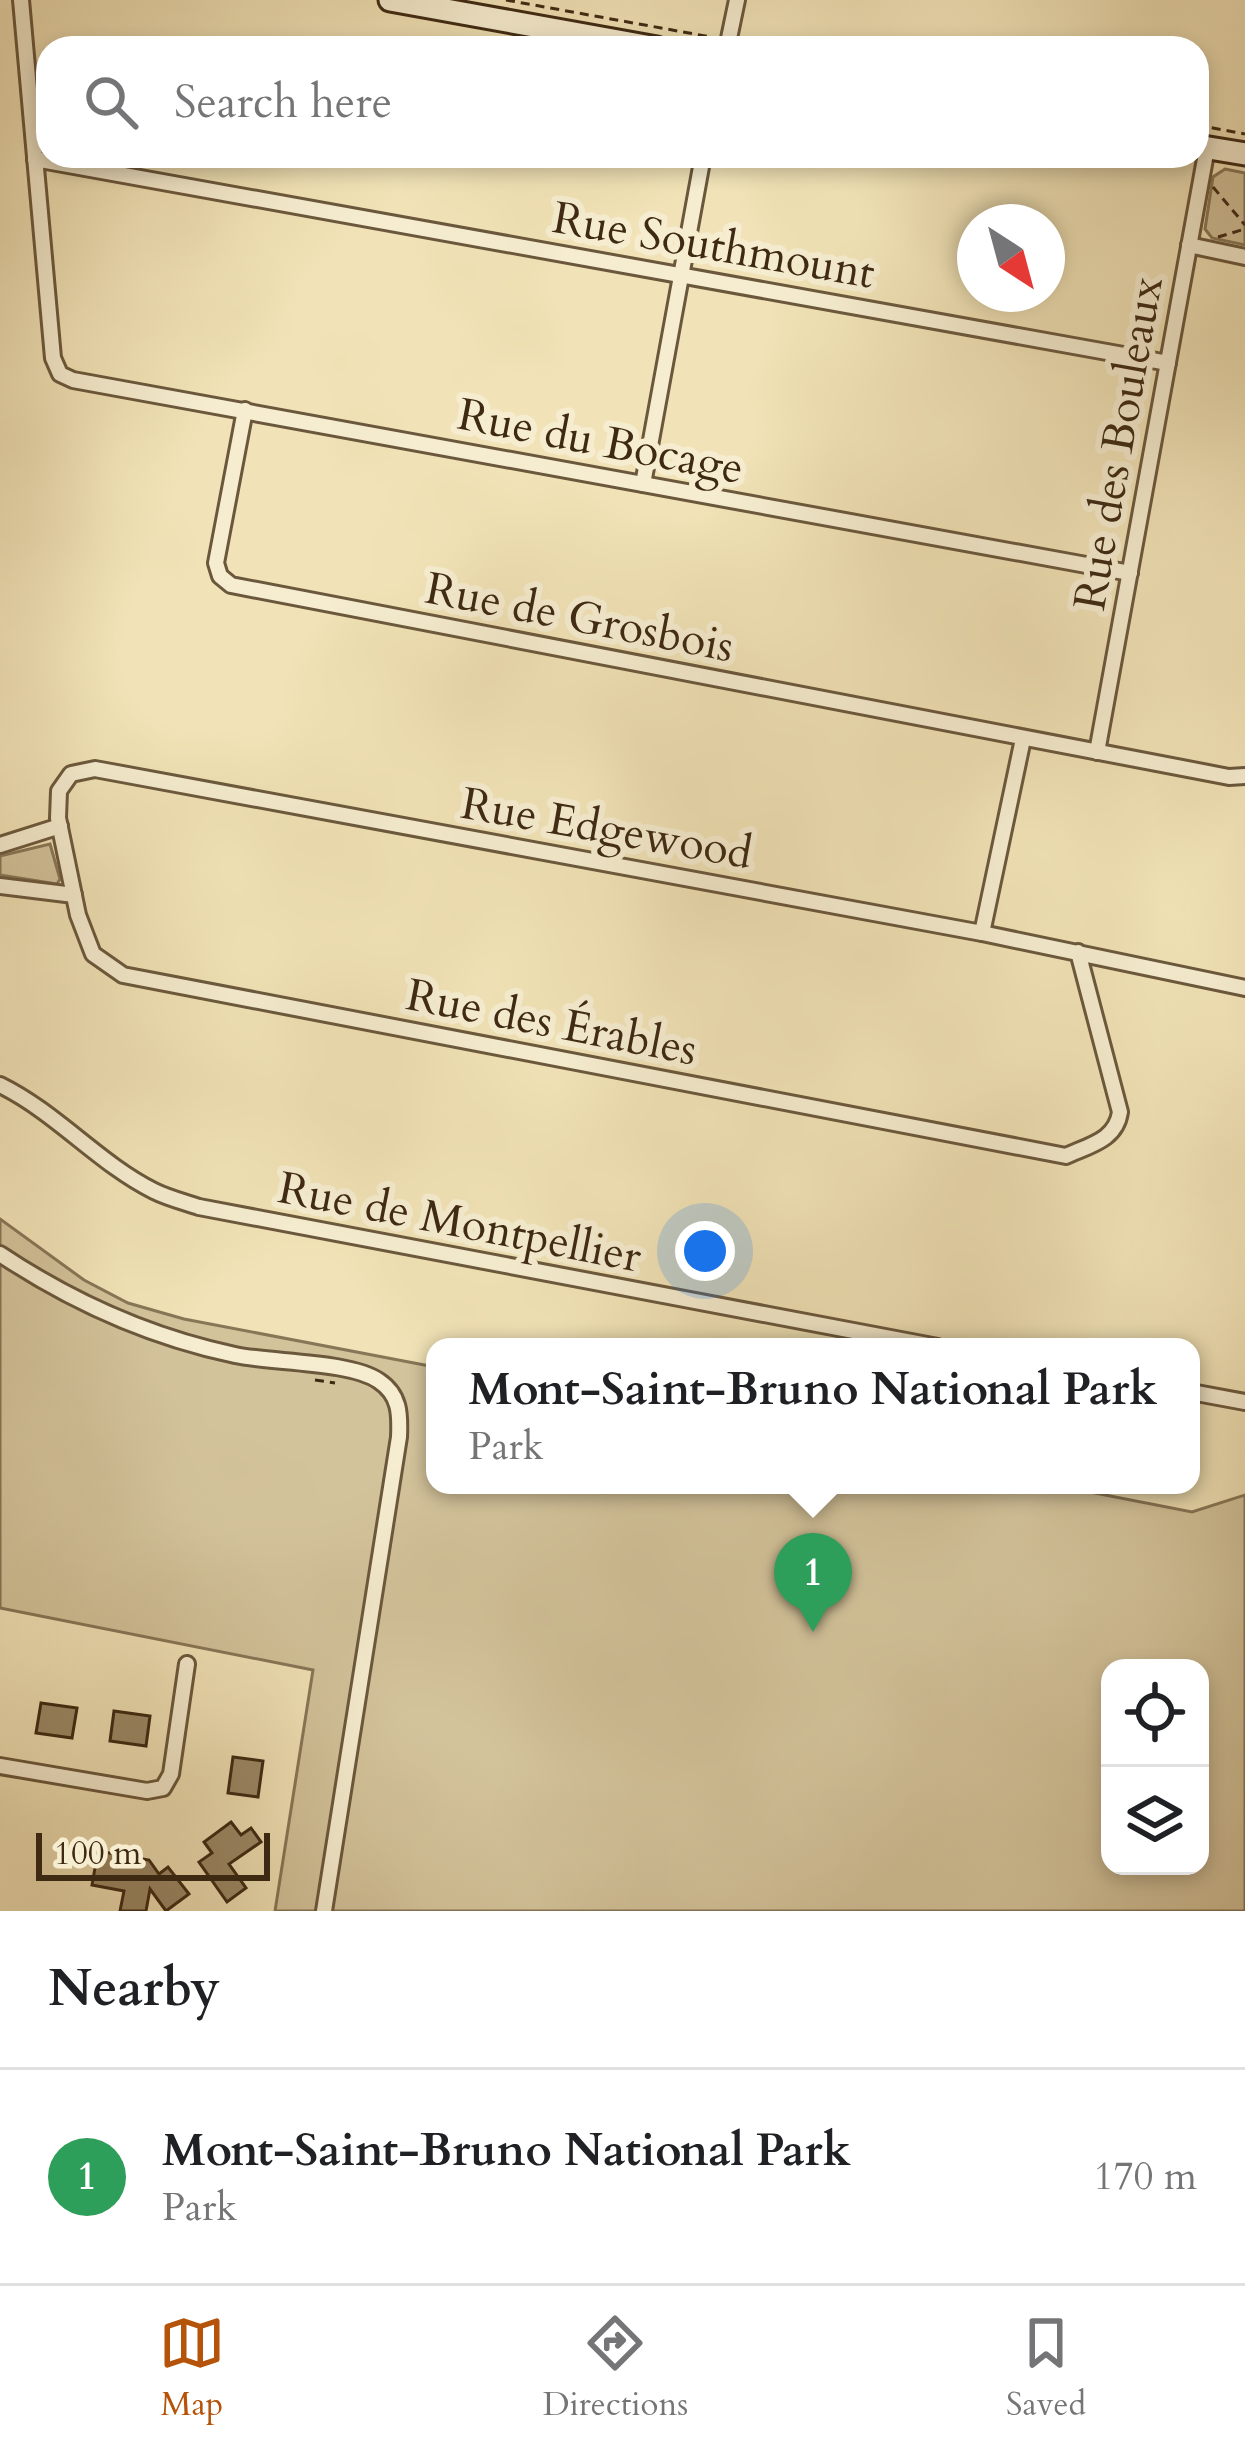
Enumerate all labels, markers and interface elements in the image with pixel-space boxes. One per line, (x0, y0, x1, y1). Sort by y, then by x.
search box (36, 36, 1209, 168)
icon: search (78, 69, 144, 135)
text: Search here (174, 72, 392, 133)
street label: Rue Southmount (548, 187, 879, 304)
north arrow (957, 204, 1065, 312)
street label: Rue des Bouleaux (1059, 272, 1178, 615)
street label: Rue du Bocage (453, 384, 749, 499)
street label: Rue de Grosbois (421, 558, 739, 677)
street label: Rue Edgewood (456, 773, 757, 884)
street label: Rue des Érables (401, 964, 702, 1081)
street label: Rue de Montpellier (273, 1157, 647, 1288)
your location (675, 1221, 735, 1281)
popup (426, 1338, 1200, 1494)
text: Mont-Saint-Bruno National Park (469, 1359, 1157, 1420)
text: Park (469, 1420, 544, 1473)
pin: 1 (774, 1533, 852, 1632)
map controls (1101, 1659, 1209, 1875)
button: locate (1101, 1659, 1209, 1767)
button: layers (1101, 1767, 1209, 1875)
scale bar (36, 1827, 270, 1880)
text: 100 m (54, 1831, 141, 1876)
text: Nearby (48, 1954, 220, 2024)
text: Mont-Saint-Bruno National Park (162, 2120, 851, 2181)
text: 1 (77, 2150, 97, 2203)
text: 170 m (1094, 2150, 1197, 2203)
text: Park (162, 2181, 237, 2234)
tab: Map (159, 2310, 225, 2427)
tab: Directions (543, 2310, 688, 2427)
tab: Saved (1006, 2310, 1086, 2427)

